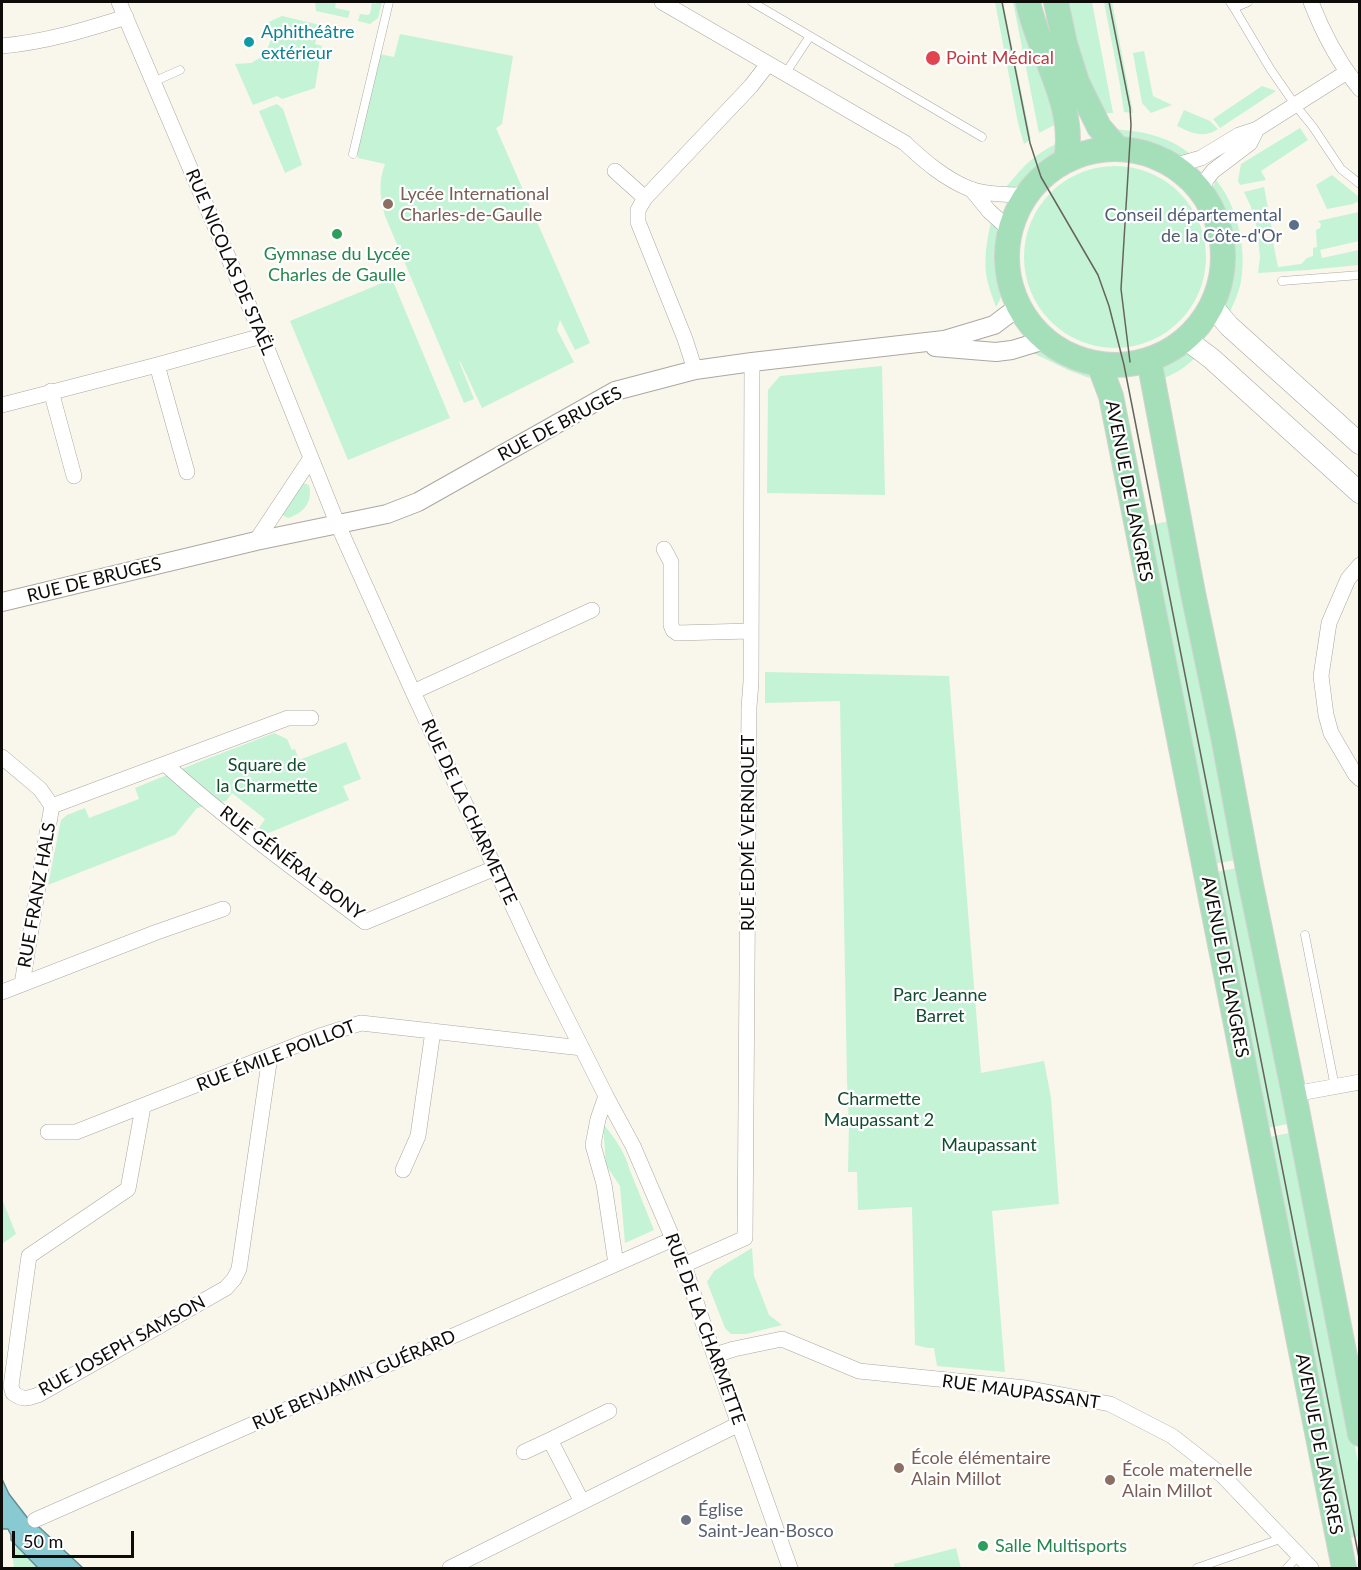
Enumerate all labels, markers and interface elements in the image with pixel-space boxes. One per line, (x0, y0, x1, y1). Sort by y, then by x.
place label: Aphithéâtre extérieur (261, 21, 355, 63)
marker: Aphithéâtre extérieur (242, 35, 256, 49)
place label: Point Médical (946, 47, 1054, 69)
marker: Point Médical (924, 49, 942, 67)
street label: RUE NICOLAS DE STAËL (181, 166, 279, 358)
place label: Lycée International Charles-de-Gaulle (400, 183, 549, 226)
marker: Lycée International Charles-de-Gaulle (381, 197, 395, 211)
place label: Conseil départemental de la Côte-d'Or (1104, 204, 1282, 246)
marker: Conseil départemental de la Côte-d'Or (1287, 218, 1301, 232)
marker: Gymnase du Lycée Charles de Gaulle (330, 227, 344, 241)
place label: Gymnase du Lycée Charles de Gaulle (264, 243, 410, 286)
street label: RUE DE BRUGES (494, 382, 626, 466)
street label: AVENUE DE LANGRES (1101, 399, 1157, 583)
street label: RUE DE BRUGES (25, 553, 163, 607)
street label: RUE DE LA CHARMETTE (416, 716, 522, 908)
street label: RUE EDMÉ VERNIQUET (737, 735, 759, 931)
park label: Square de la Charmette (216, 754, 318, 796)
street label: RUE GÉNÉRAL BONY (215, 802, 369, 924)
street label: RUE FRANZ HALS (14, 821, 60, 969)
street label: AVENUE DE LANGRES (1197, 875, 1253, 1059)
park label: Parc Jeanne Barret (893, 984, 987, 1026)
street label: RUE ÉMILE POILLOT (194, 1016, 358, 1096)
park label: Charmette Maupassant 2 (824, 1088, 934, 1130)
park label: Maupassant (941, 1134, 1037, 1156)
street label: RUE DE LA CHARMETTE (660, 1230, 750, 1428)
street label: RUE JOSEPH SAMSON (35, 1291, 209, 1401)
street label: RUE BENJAMIN GUÉRARD (249, 1325, 459, 1435)
street label: AVENUE DE LANGRES (1291, 1352, 1347, 1536)
street label: RUE MAUPASSANT (941, 1370, 1101, 1414)
place label: École élémentaire Alain Millot (911, 1447, 1051, 1490)
place label: École maternelle Alain Millot (1122, 1459, 1253, 1502)
marker: École élémentaire Alain Millot (892, 1461, 906, 1475)
marker: École maternelle Alain Millot (1103, 1473, 1117, 1487)
place label: Église Saint-Jean-Bosco (698, 1499, 834, 1541)
marker: Église Saint-Jean-Bosco (679, 1513, 693, 1527)
scale bar (15, 1519, 136, 1557)
text: 50 m (23, 1530, 63, 1552)
place label: Salle Multisports (995, 1535, 1127, 1557)
marker: Salle Multisports (976, 1539, 990, 1553)

